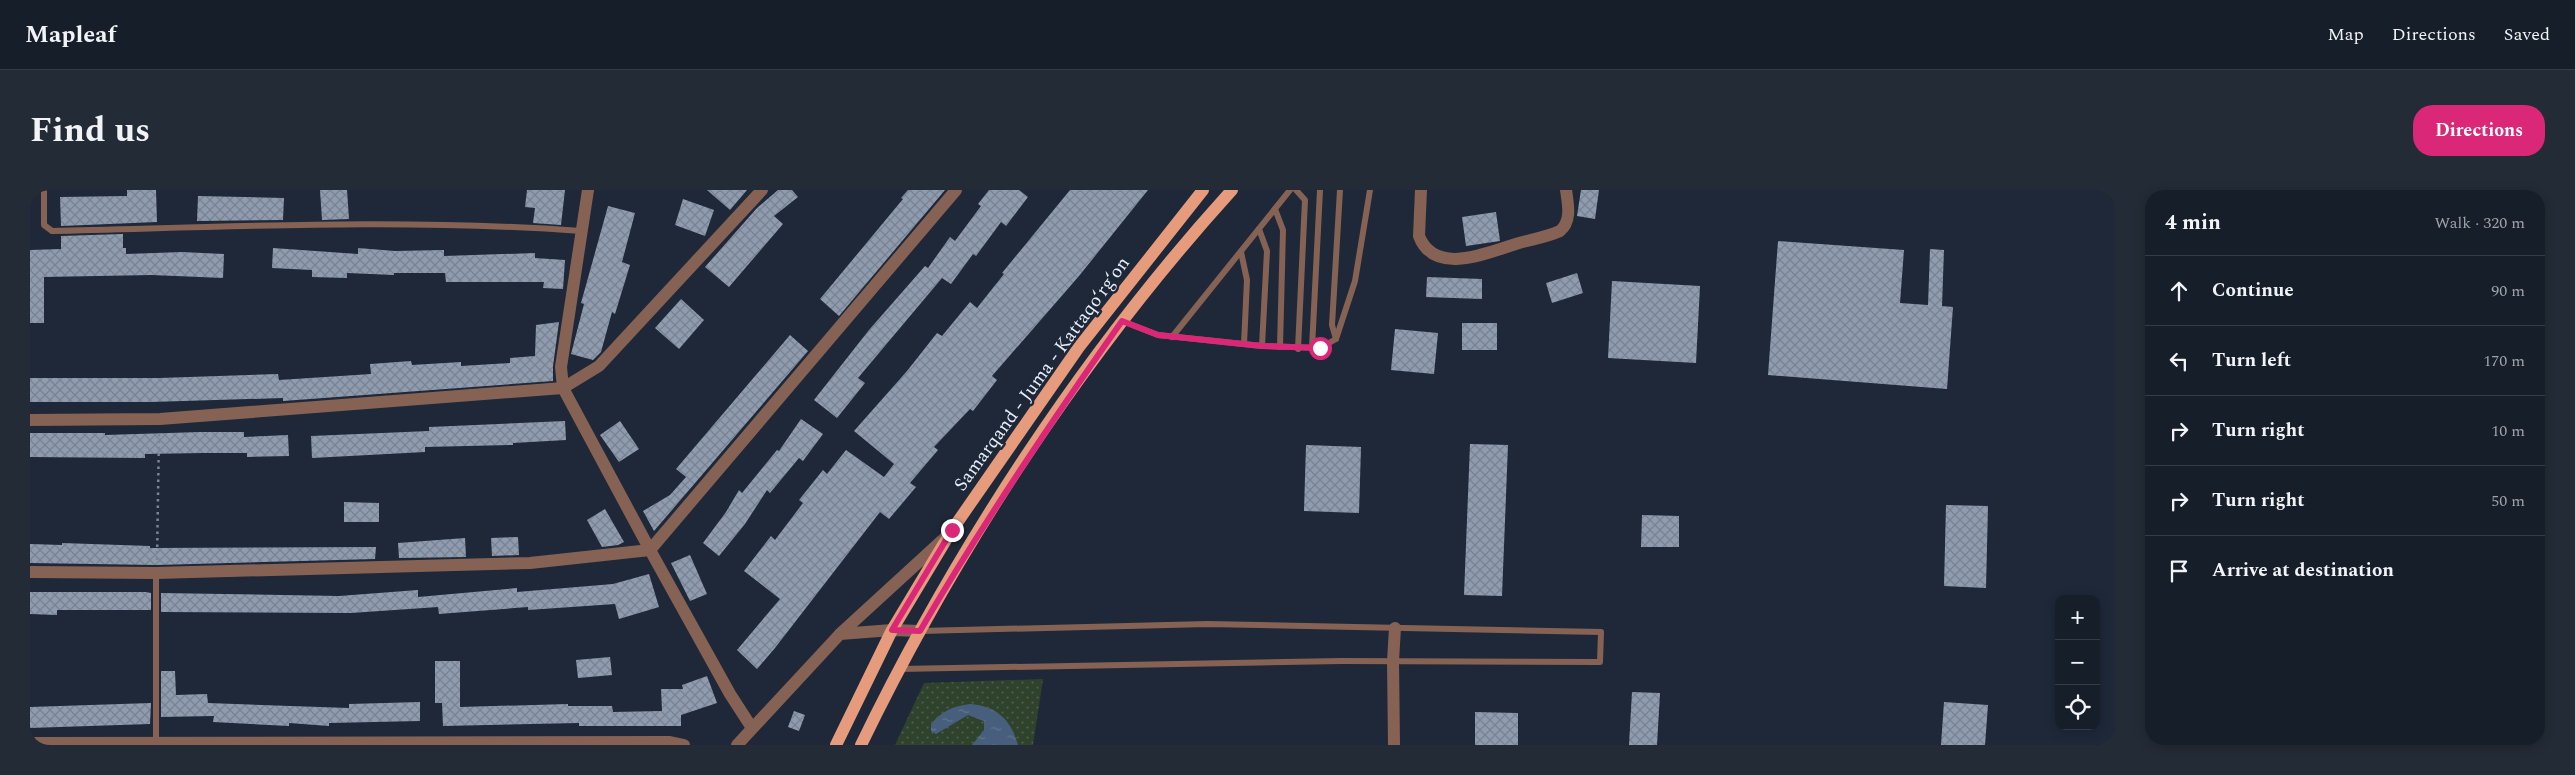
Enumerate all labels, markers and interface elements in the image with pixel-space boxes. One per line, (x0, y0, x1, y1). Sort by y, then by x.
text: Mapleaf (25, 17, 116, 53)
text: Map (2328, 21, 2364, 48)
text: Directions (2392, 21, 2476, 48)
text: Saved (2504, 21, 2550, 48)
text: Find us (30, 104, 150, 157)
button: Directions (2413, 105, 2545, 156)
text: 4 min (2165, 207, 2221, 239)
text: Walk · 320 m (2434, 211, 2525, 235)
street label: Samarqand - Juma - Kattaqo‘rg‘on (947, 251, 1137, 497)
text: Continue (2212, 276, 2294, 305)
icon: ahead (2165, 277, 2193, 305)
text: 90 m (2491, 279, 2525, 303)
route start (1309, 337, 1332, 360)
text: Turn left (2212, 346, 2291, 375)
icon: left (2165, 347, 2193, 375)
text: 170 m (2483, 349, 2525, 373)
text: Turn right (2212, 416, 2305, 445)
icon: right (2165, 417, 2193, 445)
text: 10 m (2491, 419, 2525, 443)
text: Turn right (2212, 486, 2305, 515)
icon: right (2165, 487, 2193, 515)
text: 50 m (2491, 489, 2525, 513)
route end (941, 519, 964, 542)
text: Arrive at destination (2212, 556, 2394, 585)
icon: arrive (2165, 557, 2193, 585)
map controls (2055, 595, 2100, 730)
button: + (2055, 595, 2100, 640)
button: − (2055, 640, 2100, 685)
button: locate (2055, 685, 2100, 730)

